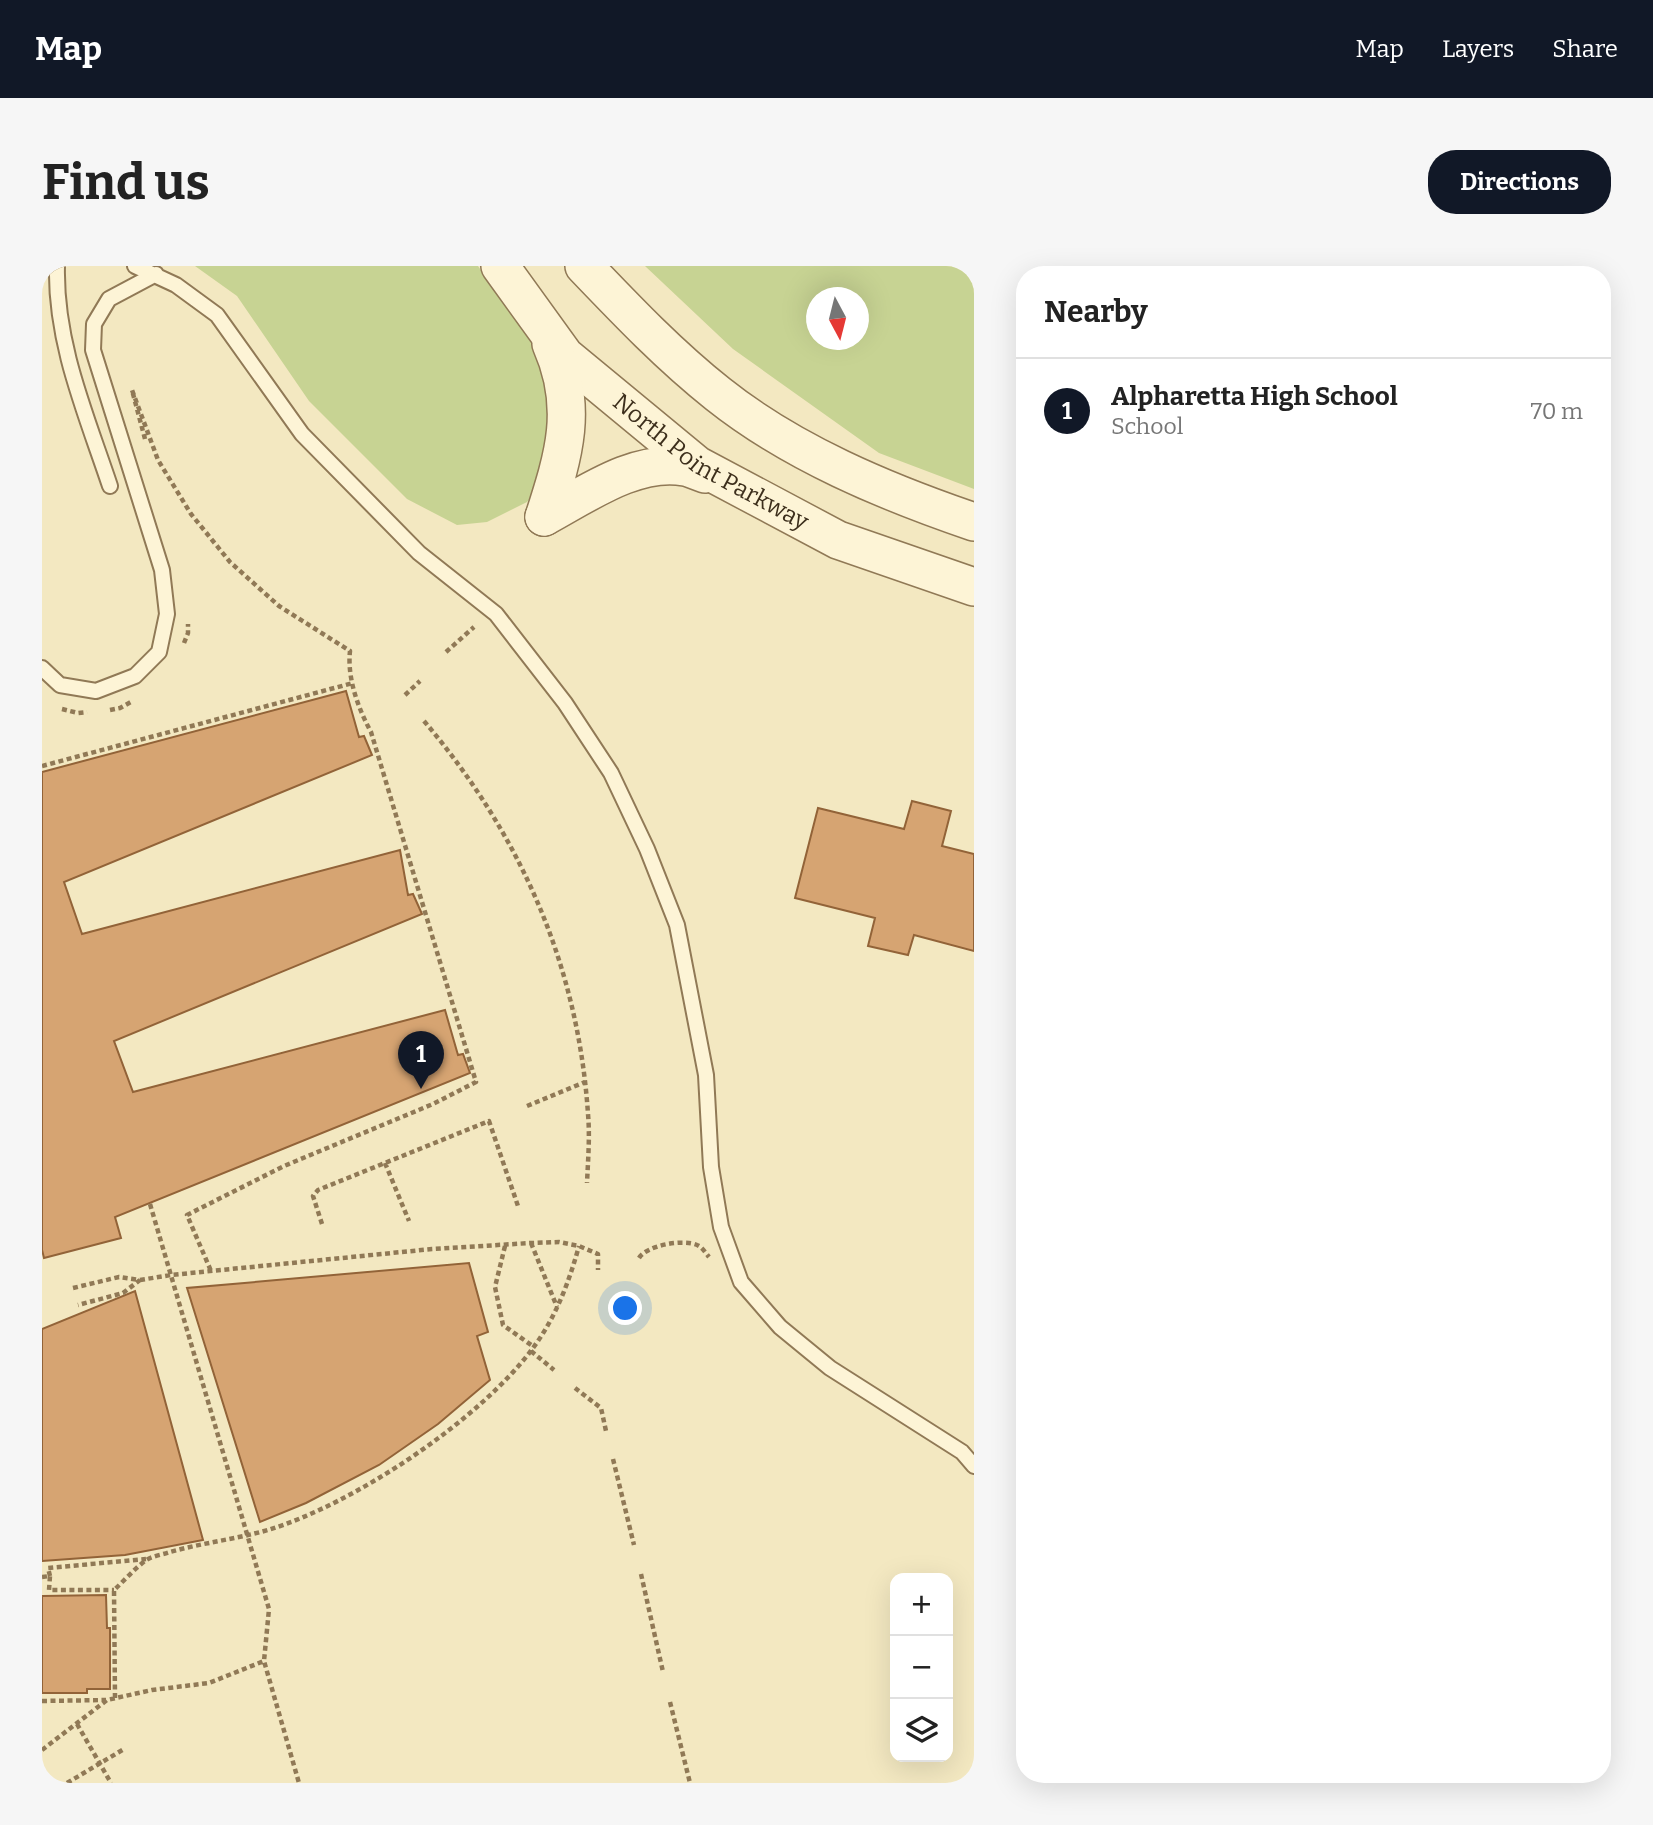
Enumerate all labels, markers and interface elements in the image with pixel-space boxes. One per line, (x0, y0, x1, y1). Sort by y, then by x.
text: Map (35, 29, 102, 69)
text: Map (1356, 35, 1404, 63)
text: Layers (1442, 35, 1514, 63)
text: Share (1552, 35, 1618, 63)
button: Directions (1428, 150, 1611, 214)
text: Find us (42, 153, 210, 212)
north arrow (806, 287, 869, 350)
text: Nearby (1044, 294, 1148, 330)
text: Alpharetta High School (1111, 381, 1398, 412)
street label: North Point Parkway (607, 388, 814, 536)
text: 1 (1062, 397, 1072, 425)
text: 70 m (1531, 397, 1583, 425)
text: School (1111, 412, 1183, 440)
pin: 1 (398, 1031, 444, 1089)
your location (608, 1291, 642, 1325)
map controls (890, 1573, 953, 1762)
button: + (890, 1573, 953, 1636)
button: − (890, 1636, 953, 1699)
button: layers (890, 1699, 953, 1762)

